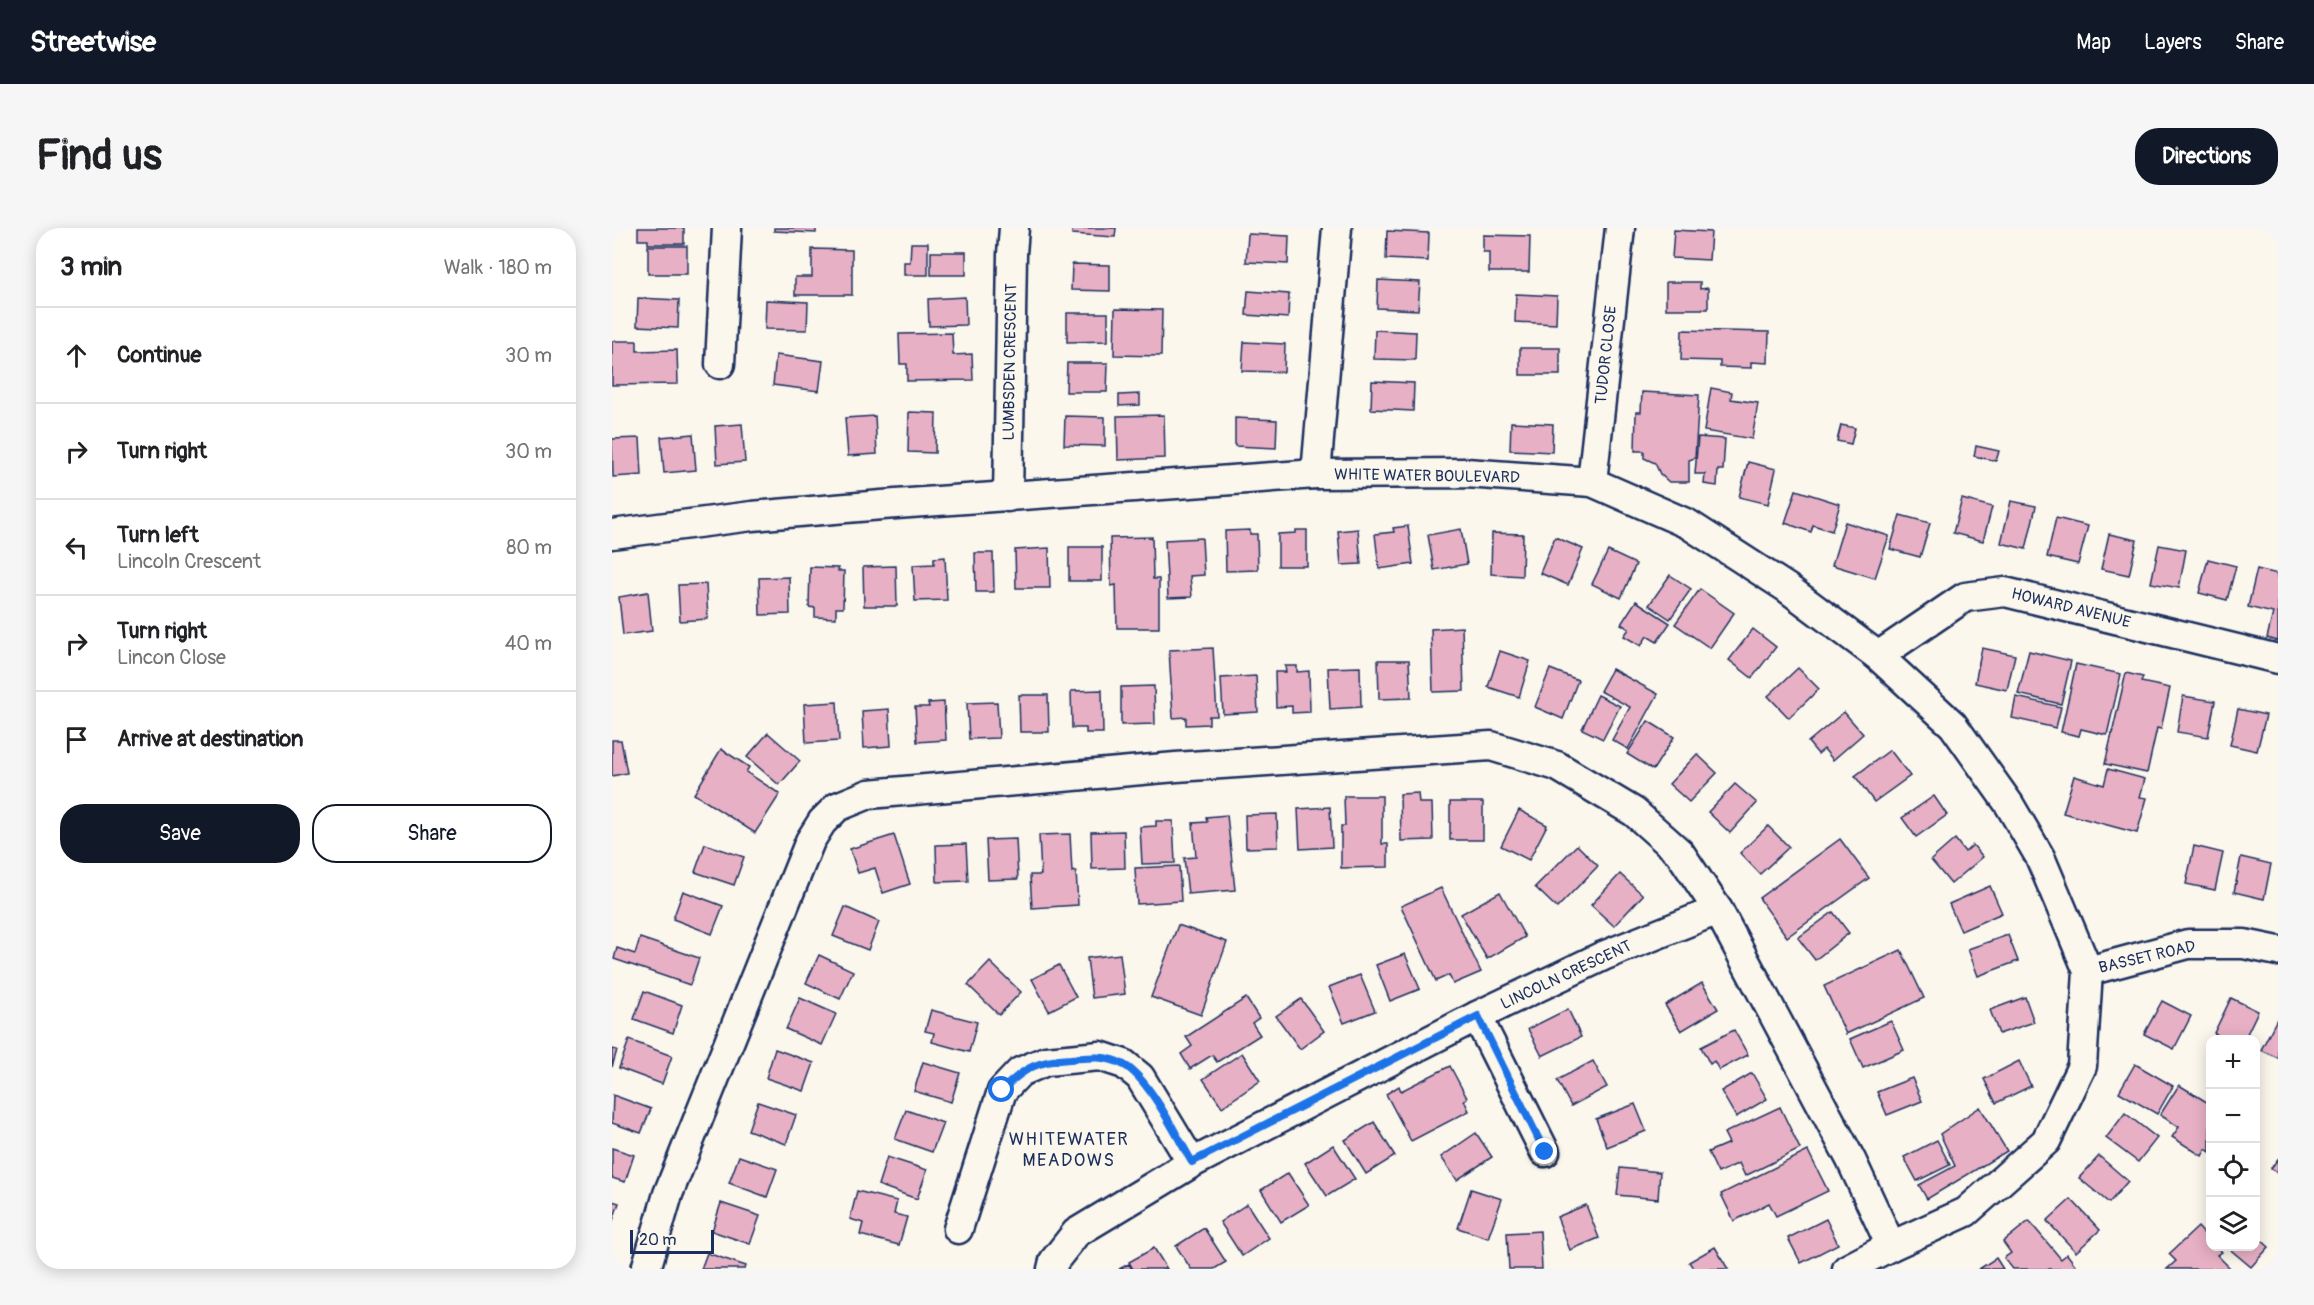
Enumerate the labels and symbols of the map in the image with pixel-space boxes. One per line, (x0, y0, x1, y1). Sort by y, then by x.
street label: LUMBSDEN CRESCENT (999, 283, 1021, 441)
street label: TUDOR CLOSE (1591, 305, 1621, 405)
street label: WHITE WATER BOULEVARD (1334, 464, 1520, 488)
street label: HOWARD AVENUE (2009, 583, 2133, 633)
street label: LINCOLN CRESCENT (1497, 936, 1635, 1014)
street label: BASSET ROAD (2097, 936, 2197, 978)
route start (988, 1076, 1014, 1102)
district label: WHITEWATER MEADOWS (1009, 1128, 1129, 1172)
route end (1531, 1138, 1557, 1164)
scale bar (630, 1227, 714, 1254)

